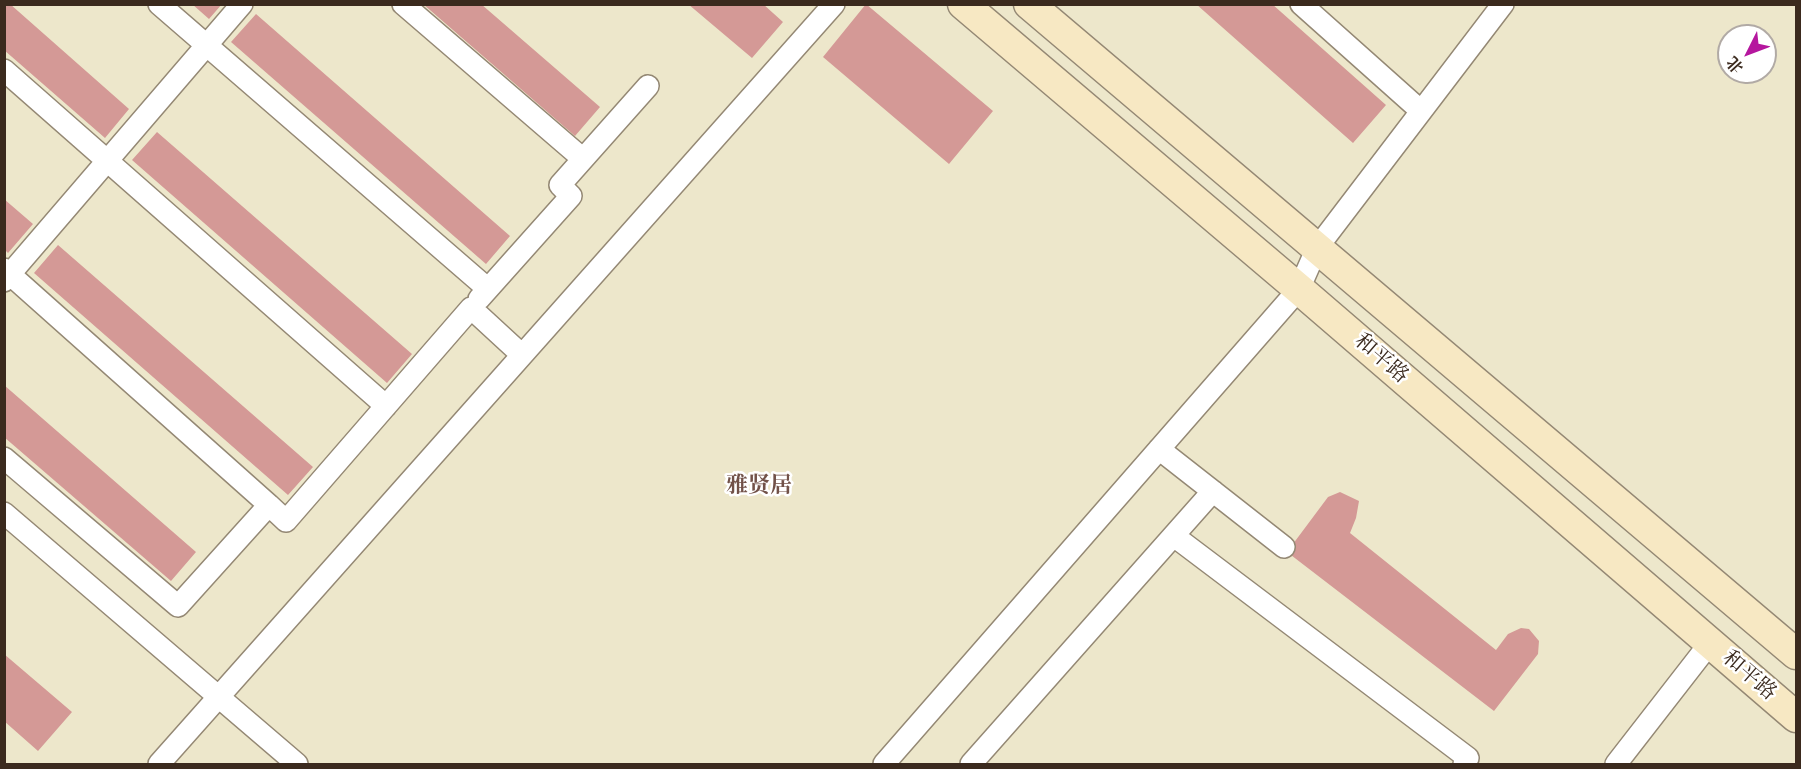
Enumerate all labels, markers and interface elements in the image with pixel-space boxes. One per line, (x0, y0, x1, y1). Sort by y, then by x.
north arrow (1717, 24, 1777, 84)
text: 北 (1722, 53, 1747, 77)
street label: 和平路 (1349, 329, 1413, 389)
district label: 雅贤居 (726, 474, 792, 500)
street label: 和平路 (1717, 646, 1781, 706)

